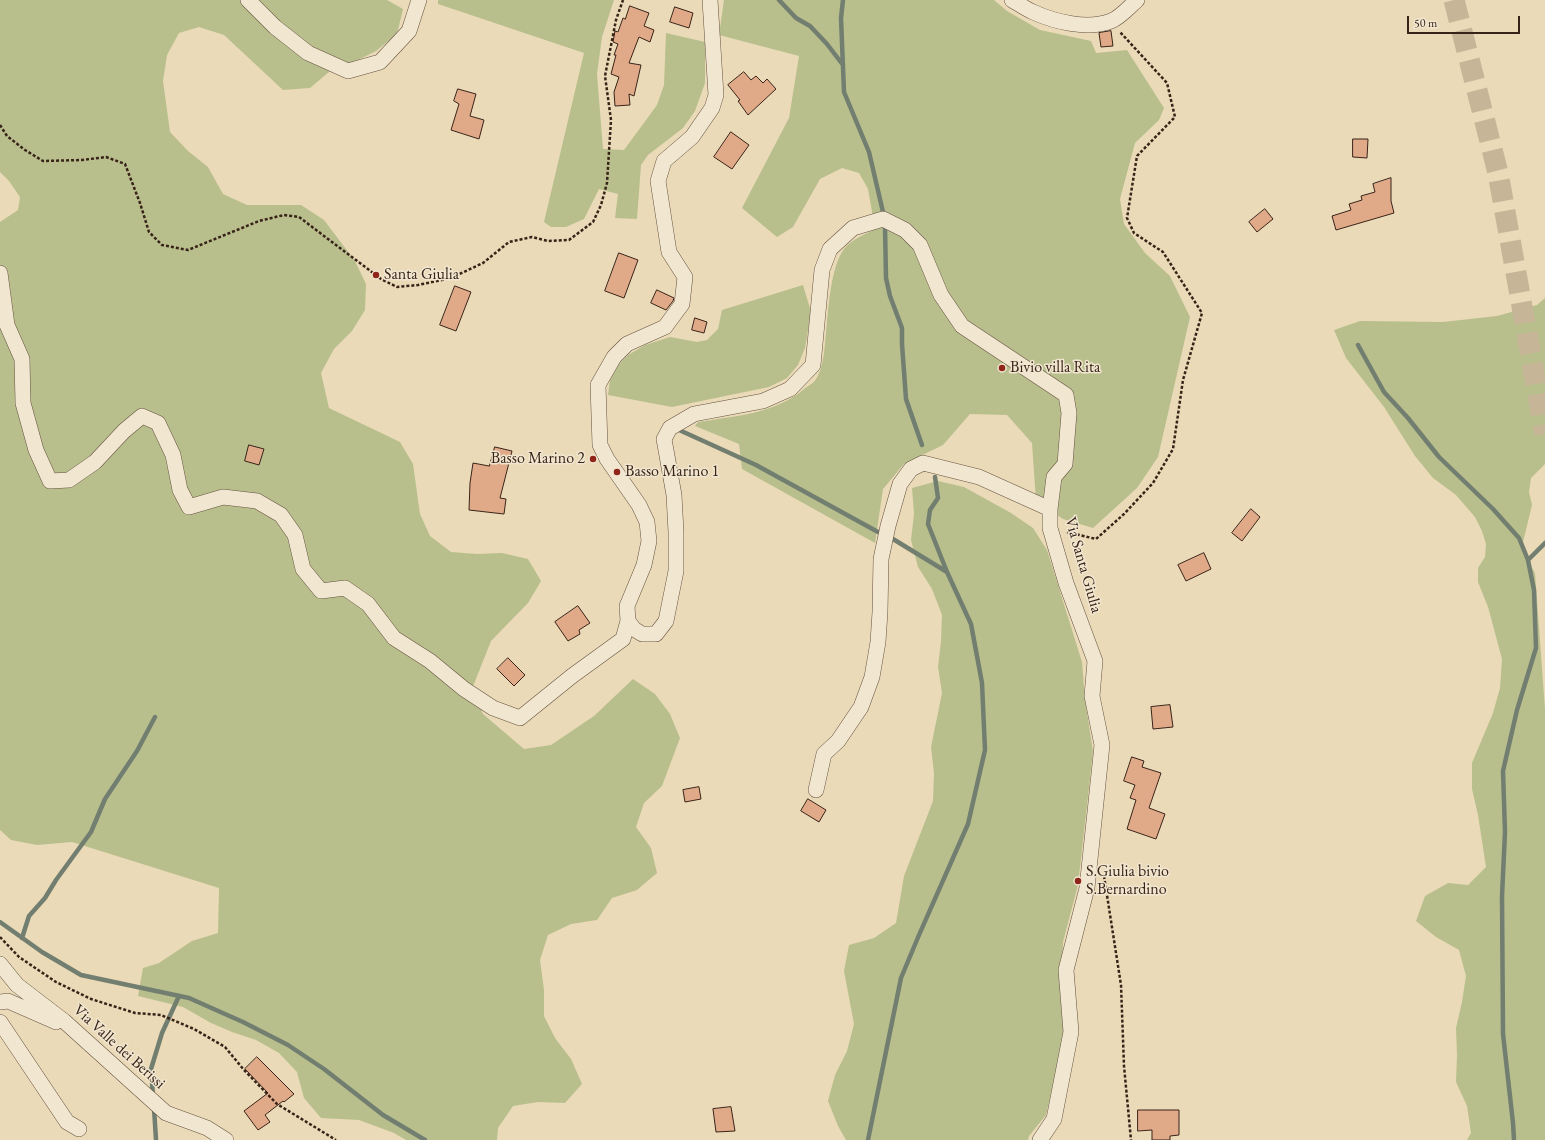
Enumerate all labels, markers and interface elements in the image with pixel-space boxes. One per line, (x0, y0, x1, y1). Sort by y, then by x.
scale bar (1409, 8, 1522, 34)
text: 50 m (1414, 15, 1437, 31)
place label: Santa Giulia (384, 265, 459, 285)
marker: Santa Giulia (371, 270, 381, 280)
place label: Bivio villa Rita (1010, 358, 1100, 378)
marker: Bivio villa Rita (997, 363, 1007, 373)
place label: Basso Marino 2 (491, 449, 585, 469)
marker: Basso Marino 2 (588, 454, 598, 464)
place label: Basso Marino 1 (625, 462, 719, 482)
marker: Basso Marino 1 (612, 467, 622, 477)
street label: Via Santa Giulia (1060, 515, 1106, 615)
place label: S.Giulia bivio S.Bernardino (1086, 862, 1169, 900)
marker: S.Giulia bivio S.Bernardino (1073, 876, 1083, 886)
street label: Via Valle dei Berissi (69, 1001, 169, 1093)

